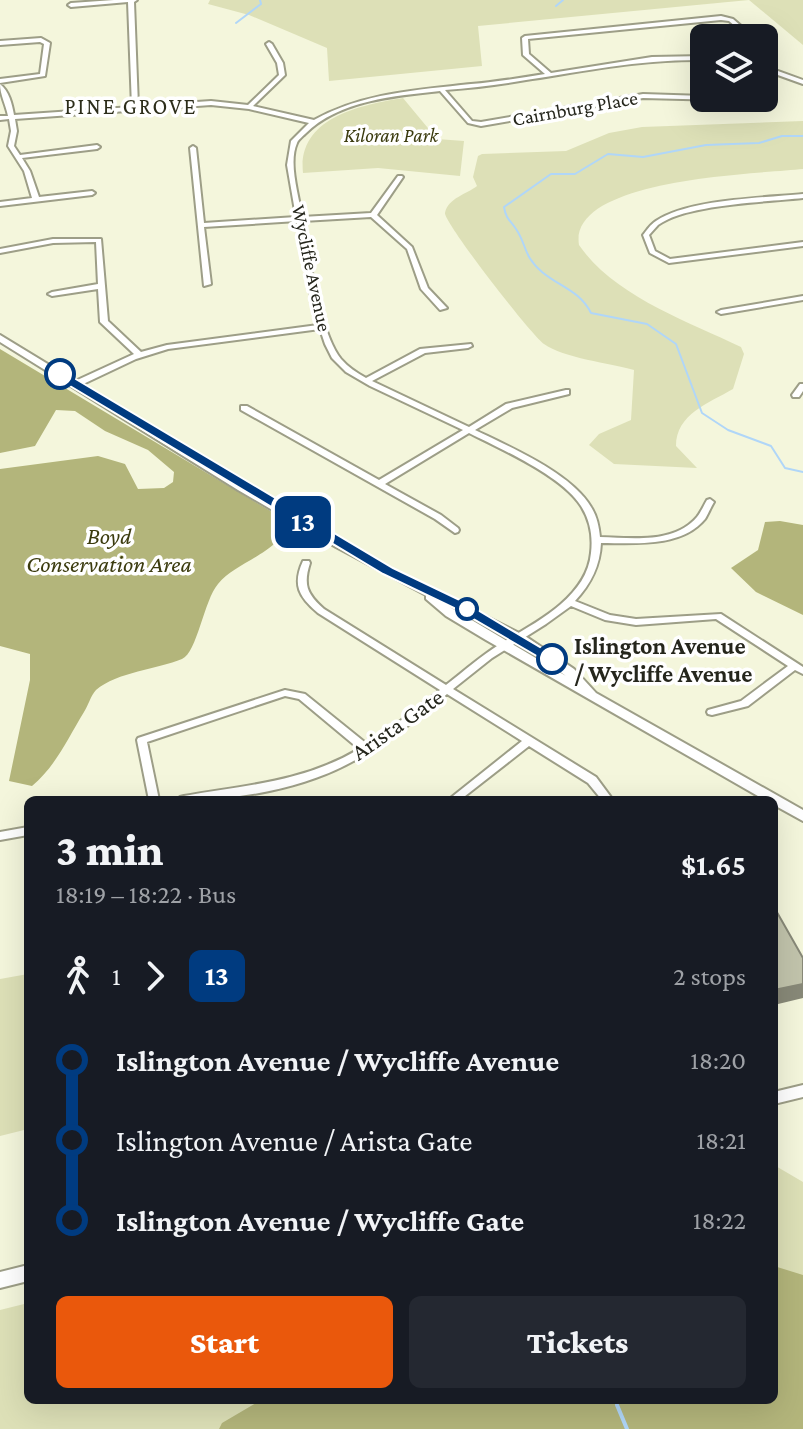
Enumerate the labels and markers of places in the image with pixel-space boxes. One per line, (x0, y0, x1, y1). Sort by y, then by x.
unlabelled marker (45, 359, 75, 389)
unlabelled marker (456, 598, 478, 620)
place label: Islington Avenue / Wycliffe Avenue (574, 632, 752, 687)
marker: Islington Avenue / Wycliffe Avenue (537, 644, 567, 674)

